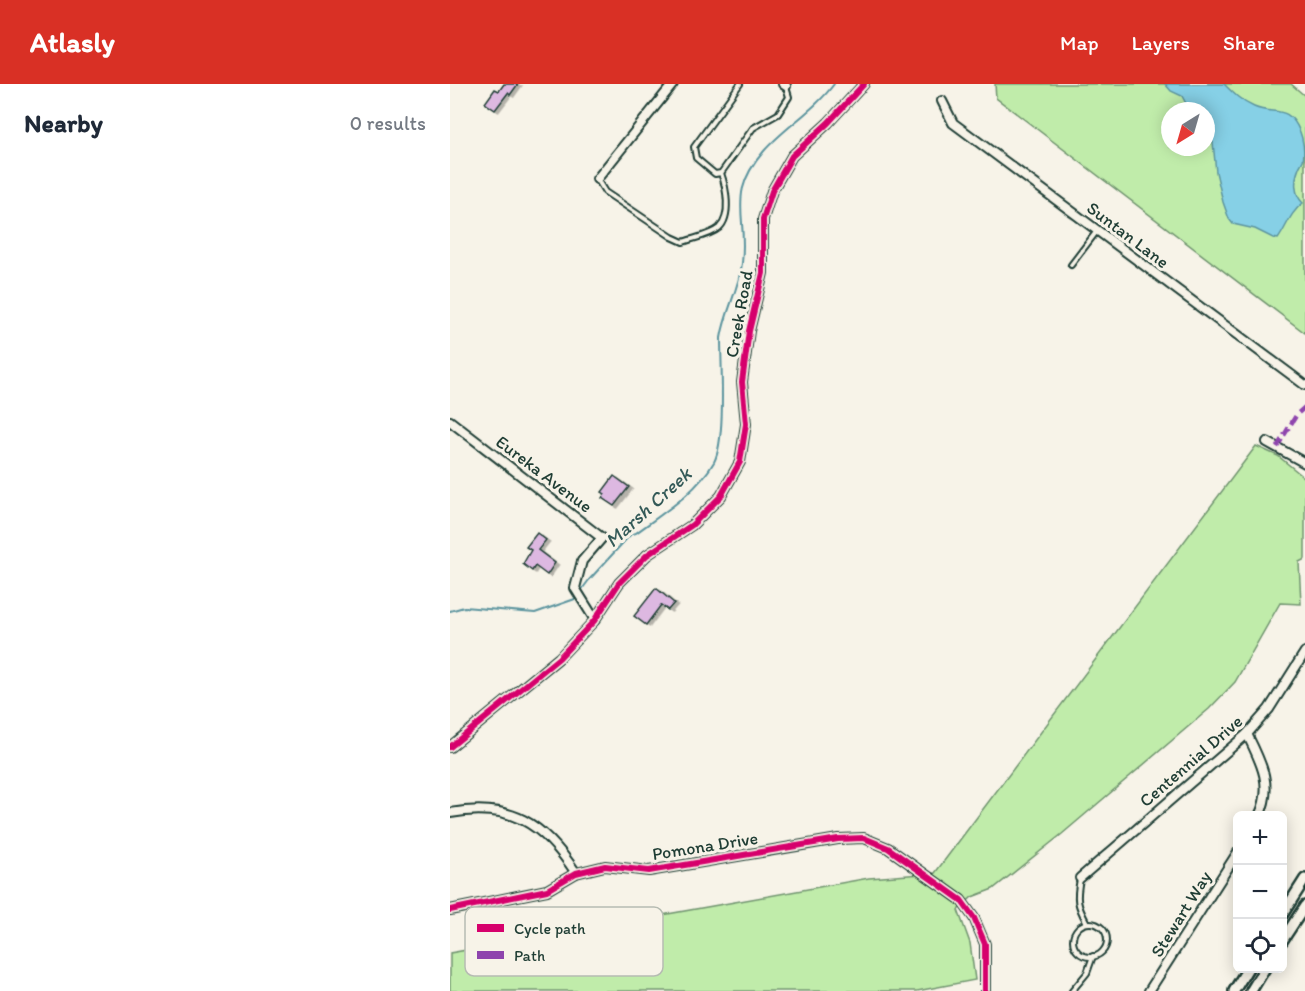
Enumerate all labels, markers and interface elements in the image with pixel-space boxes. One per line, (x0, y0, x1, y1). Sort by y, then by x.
text: Atlasly (30, 25, 115, 59)
text: Map (1060, 30, 1099, 55)
text: Layers (1132, 30, 1190, 55)
text: Share (1223, 30, 1275, 55)
north arrow (1161, 102, 1215, 156)
text: Nearby (24, 107, 103, 139)
text: 0 results (350, 111, 426, 135)
street label: Suntan Lane (1083, 197, 1173, 273)
street label: Creek Road (720, 268, 758, 359)
street label: Eureka Avenue (491, 431, 597, 517)
water label: Marsh Creek (600, 461, 698, 552)
street label: Centennial Drive (1135, 710, 1247, 812)
map controls (1233, 811, 1287, 973)
button: + (1233, 811, 1287, 865)
street label: Pomona Drive (651, 827, 759, 865)
button: − (1233, 865, 1287, 919)
street label: Stewart Way (1146, 866, 1217, 961)
legend (465, 907, 663, 976)
text: Cycle path (514, 919, 586, 938)
button: locate (1233, 919, 1287, 973)
text: Path (514, 946, 545, 965)

